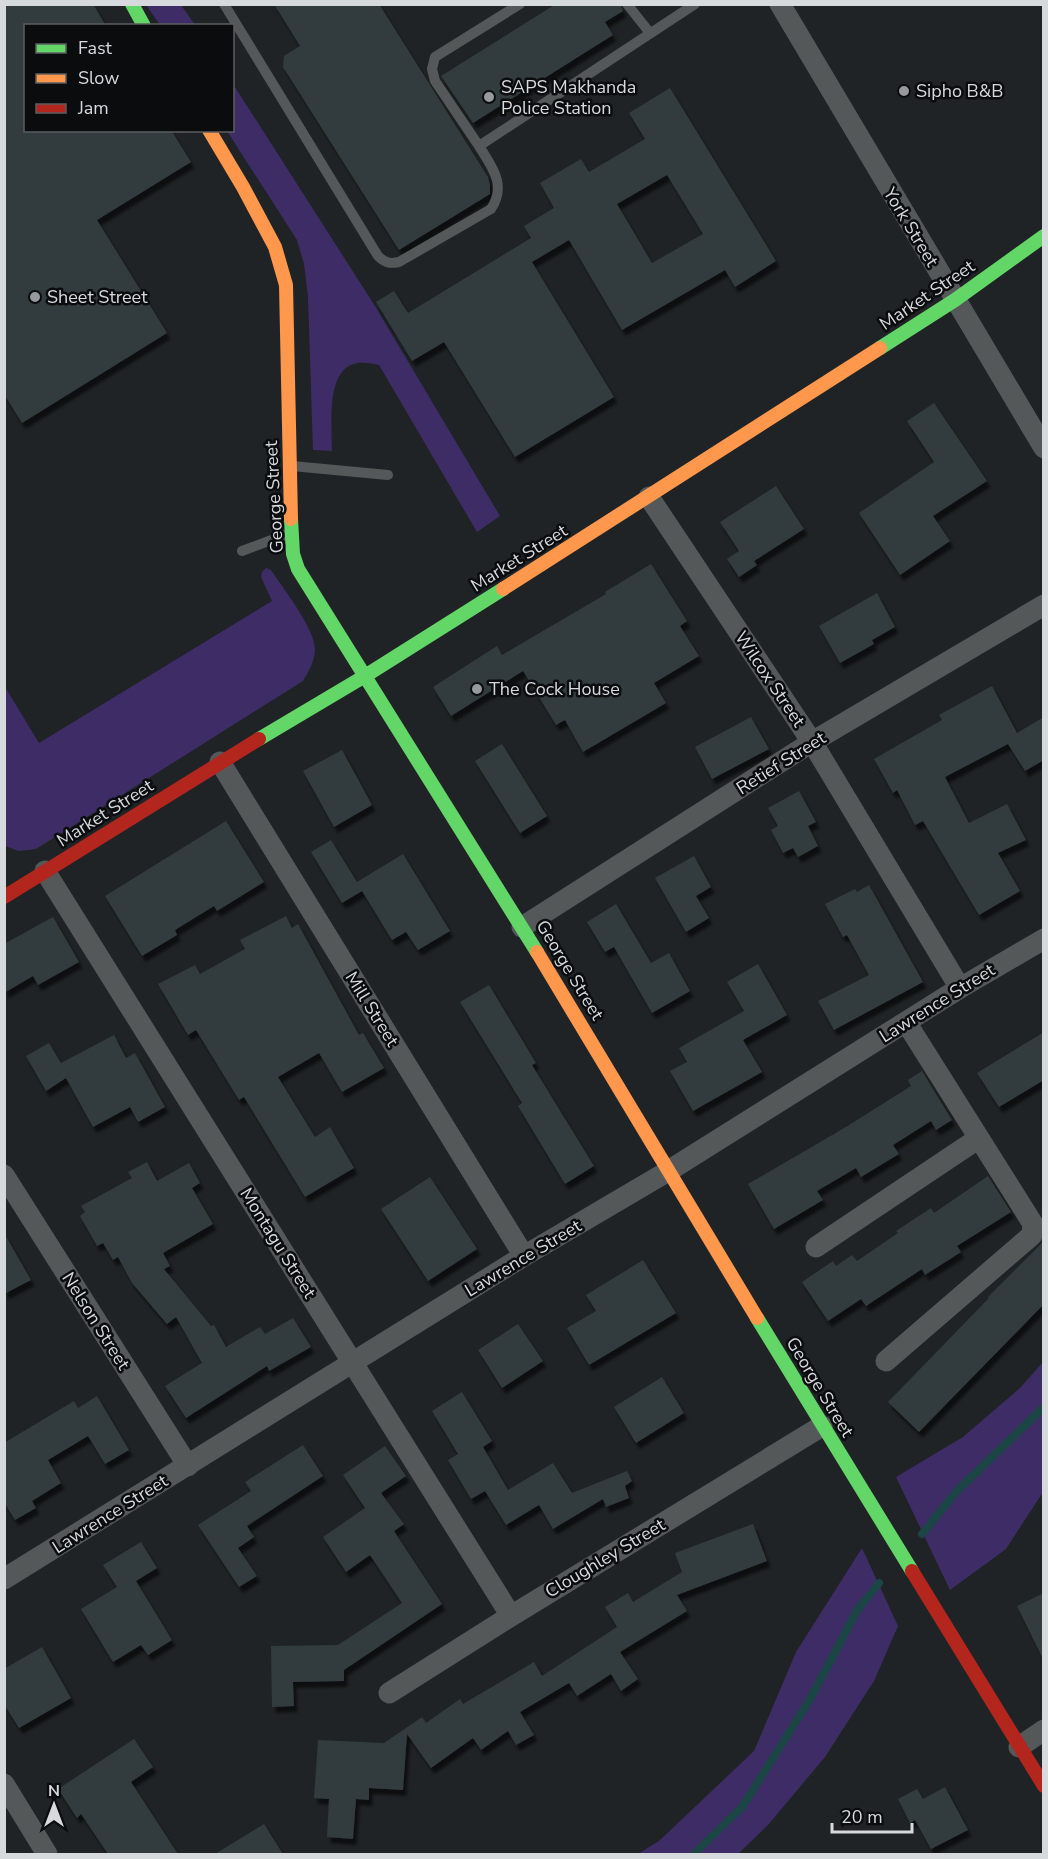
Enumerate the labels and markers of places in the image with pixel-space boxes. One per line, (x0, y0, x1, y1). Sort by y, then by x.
place label: SAPS Makhanda Police Station (501, 75, 636, 120)
place label: Sipho B&B (916, 79, 1003, 103)
marker: Sipho B&B (897, 84, 911, 98)
marker: SAPS Makhanda Police Station (482, 90, 496, 104)
place label: Sheet Street (47, 285, 148, 309)
marker: Sheet Street (28, 290, 42, 304)
place label: The Cock House (489, 677, 620, 701)
marker: The Cock House (470, 682, 484, 696)

